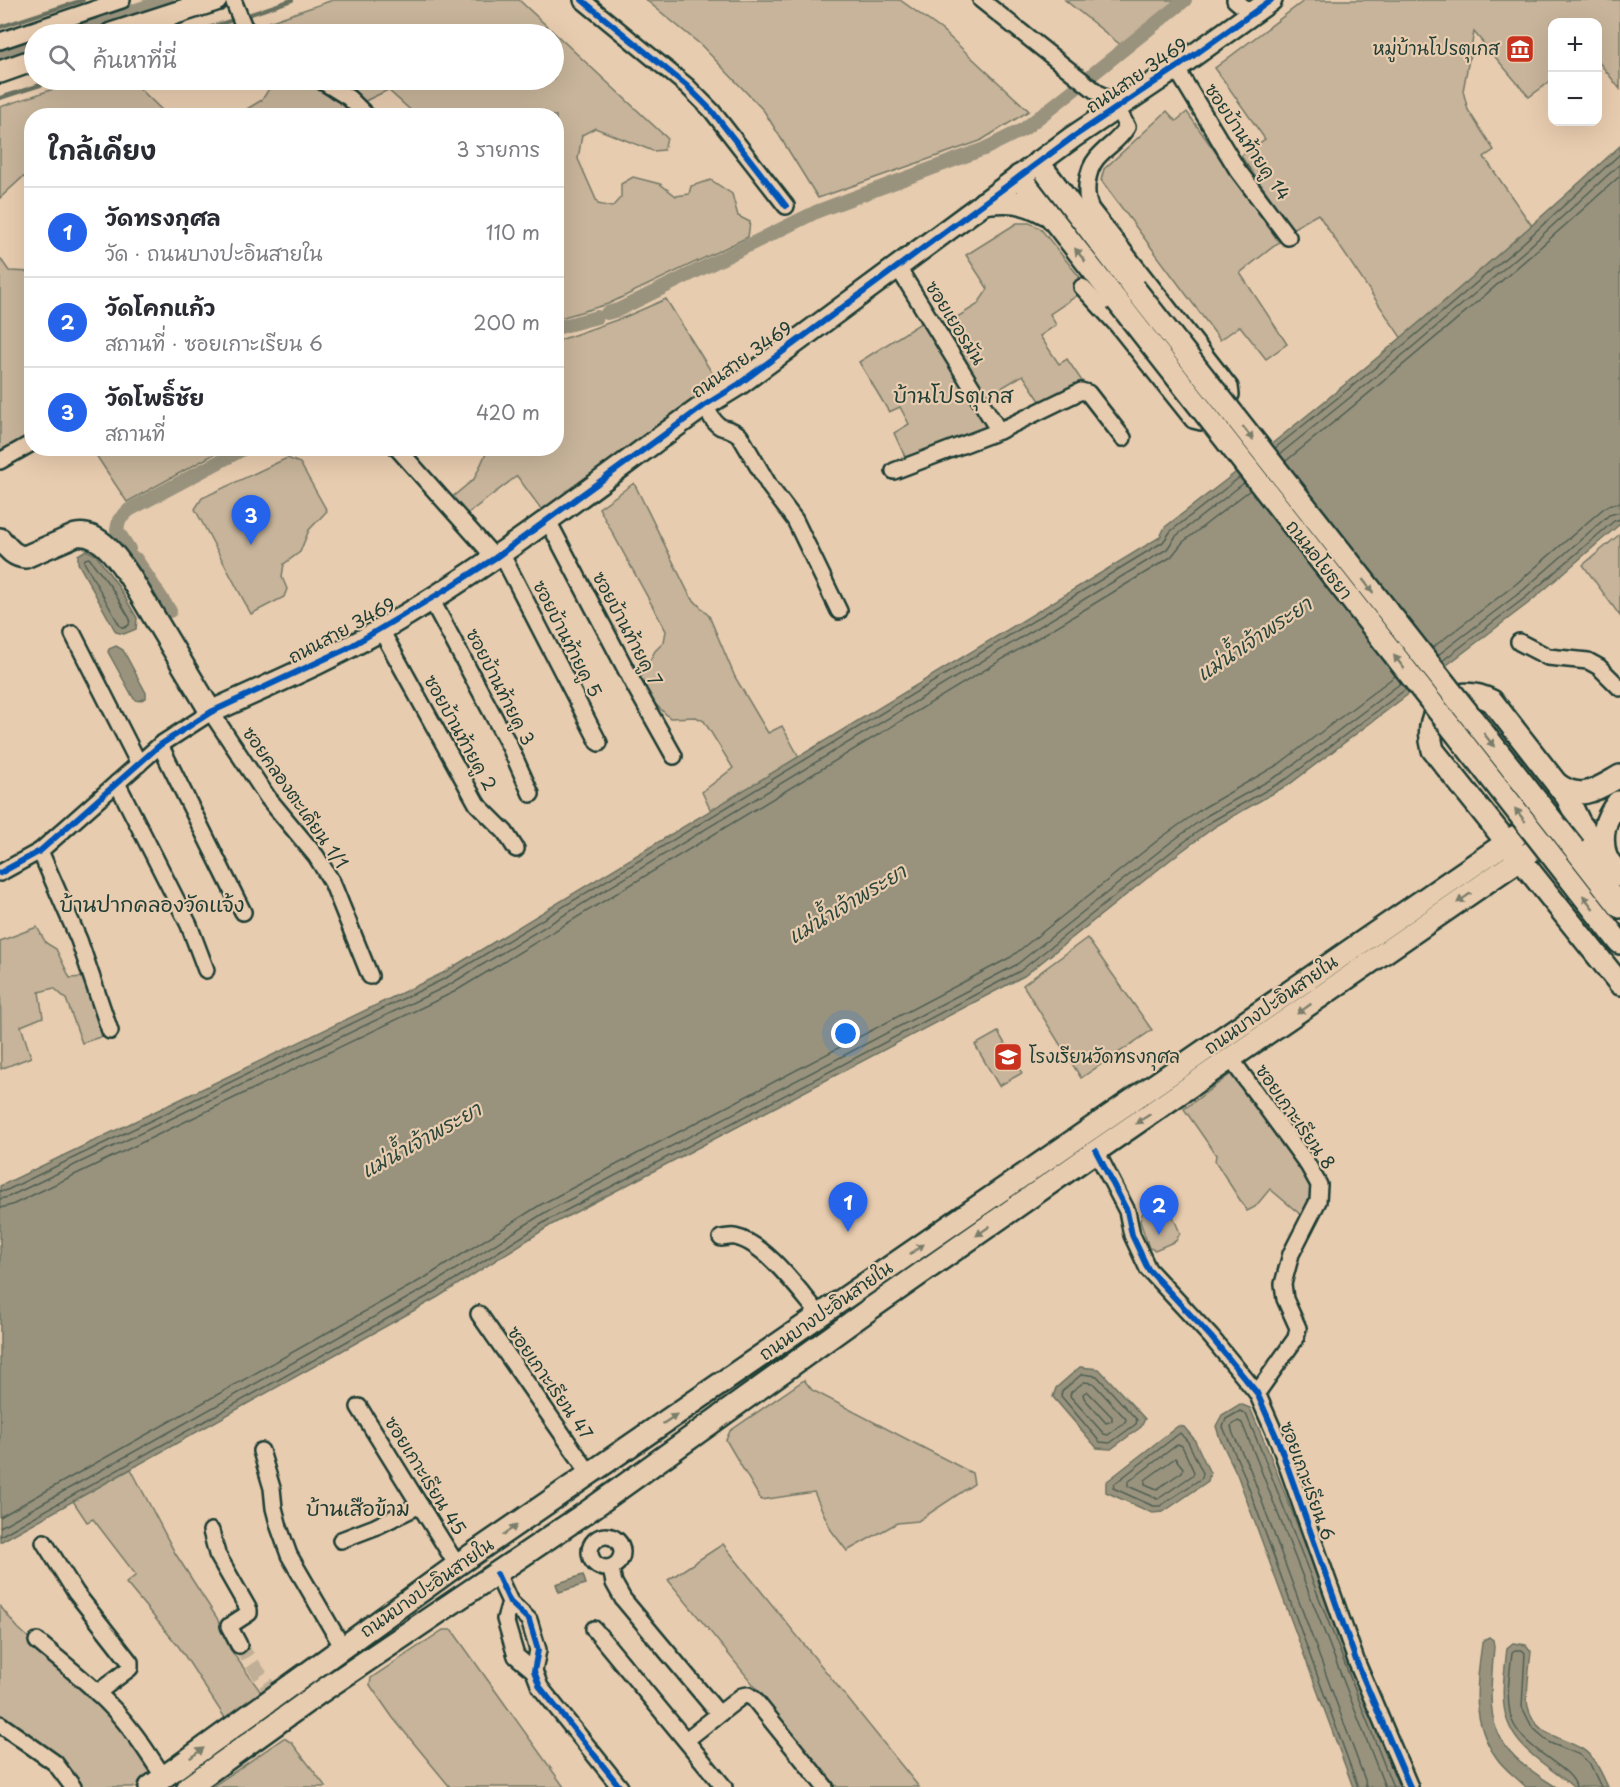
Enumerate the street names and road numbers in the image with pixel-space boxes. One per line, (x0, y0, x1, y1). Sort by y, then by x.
street label: ถนนสาย 3469 (1080, 31, 1193, 119)
street label: ซอยบ้านท้ายคู 14 (1197, 77, 1297, 206)
street label: ซอยเยอรมัน (920, 275, 993, 369)
street label: ถนนสาย 3469 (685, 314, 797, 404)
street label: ถนนอโยธยา (1280, 513, 1360, 605)
street label: ซอยบ้านท้ายคู 7 (585, 566, 670, 691)
street label: ซอยบ้านท้ายคู 5 (525, 575, 609, 702)
street label: ถนนสาย 3469 (283, 590, 400, 669)
street label: ซอยบ้านท้ายคู 3 (458, 623, 542, 750)
street label: ซอยบ้านท้ายคู 2 (417, 669, 504, 796)
street label: ซอยคลองตะเคียน 1/1 (237, 720, 356, 874)
street label: ถนนบางปะอินสายใน (1198, 947, 1343, 1060)
street label: ซอยเกาะเรียน 8 (1250, 1058, 1343, 1174)
street label: ถนนบางปะอินสายใน (753, 1253, 898, 1366)
street label: ซอยเกาะเรียน 47 (502, 1320, 601, 1445)
street label: ซอยเกาะเรียน 45 (379, 1410, 474, 1540)
street label: ซอยเกาะเรียน 6 (1274, 1417, 1342, 1544)
street label: ถนนบางปะอินสายใน (354, 1530, 499, 1643)

